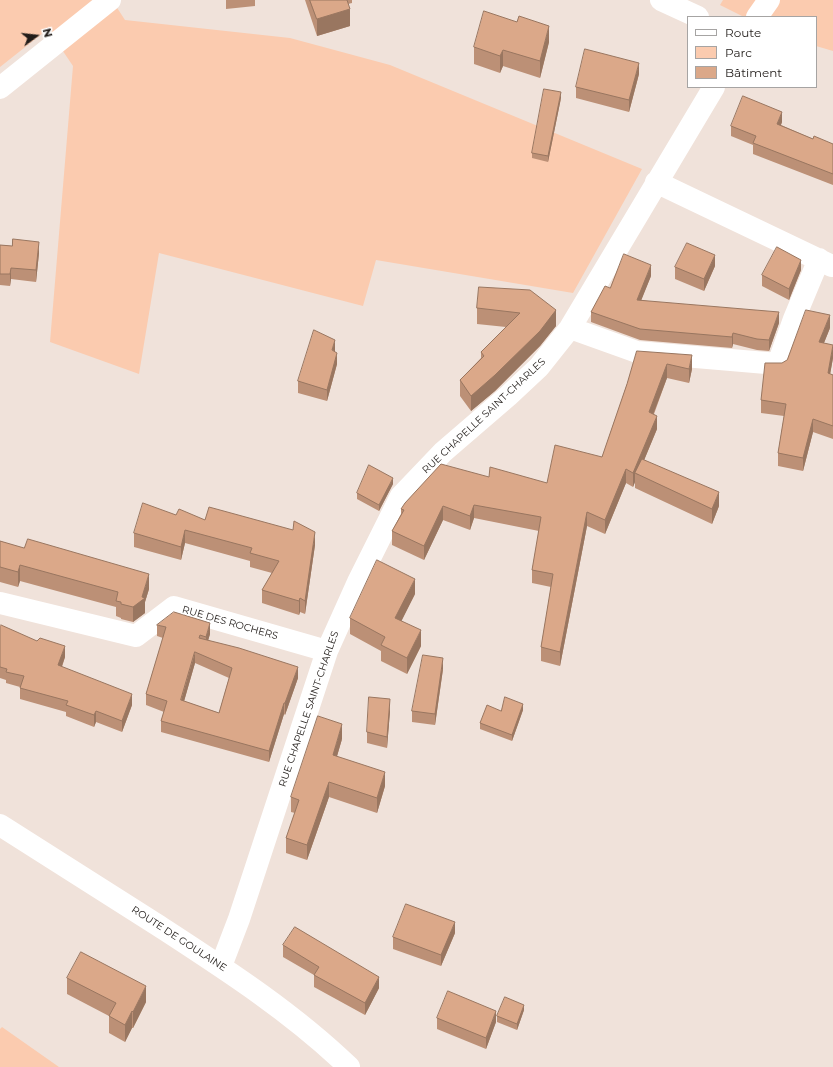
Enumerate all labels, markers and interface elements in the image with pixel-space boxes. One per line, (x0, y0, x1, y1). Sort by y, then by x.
north arrow (16, 16, 56, 56)
legend (687, 16, 817, 88)
text: Route (725, 25, 761, 40)
text: N (40, 27, 56, 39)
text: Parc (725, 45, 752, 60)
text: Bâtiment (725, 65, 782, 80)
street label: RUE CHAPELLE SAINT-CHARLES (420, 356, 548, 476)
street label: RUE DES ROCHERS (181, 604, 279, 642)
street label: RUE CHAPELLE SAINT-CHARLES (277, 630, 341, 788)
street label: ROUTE DE GOULAINE (129, 904, 229, 974)

